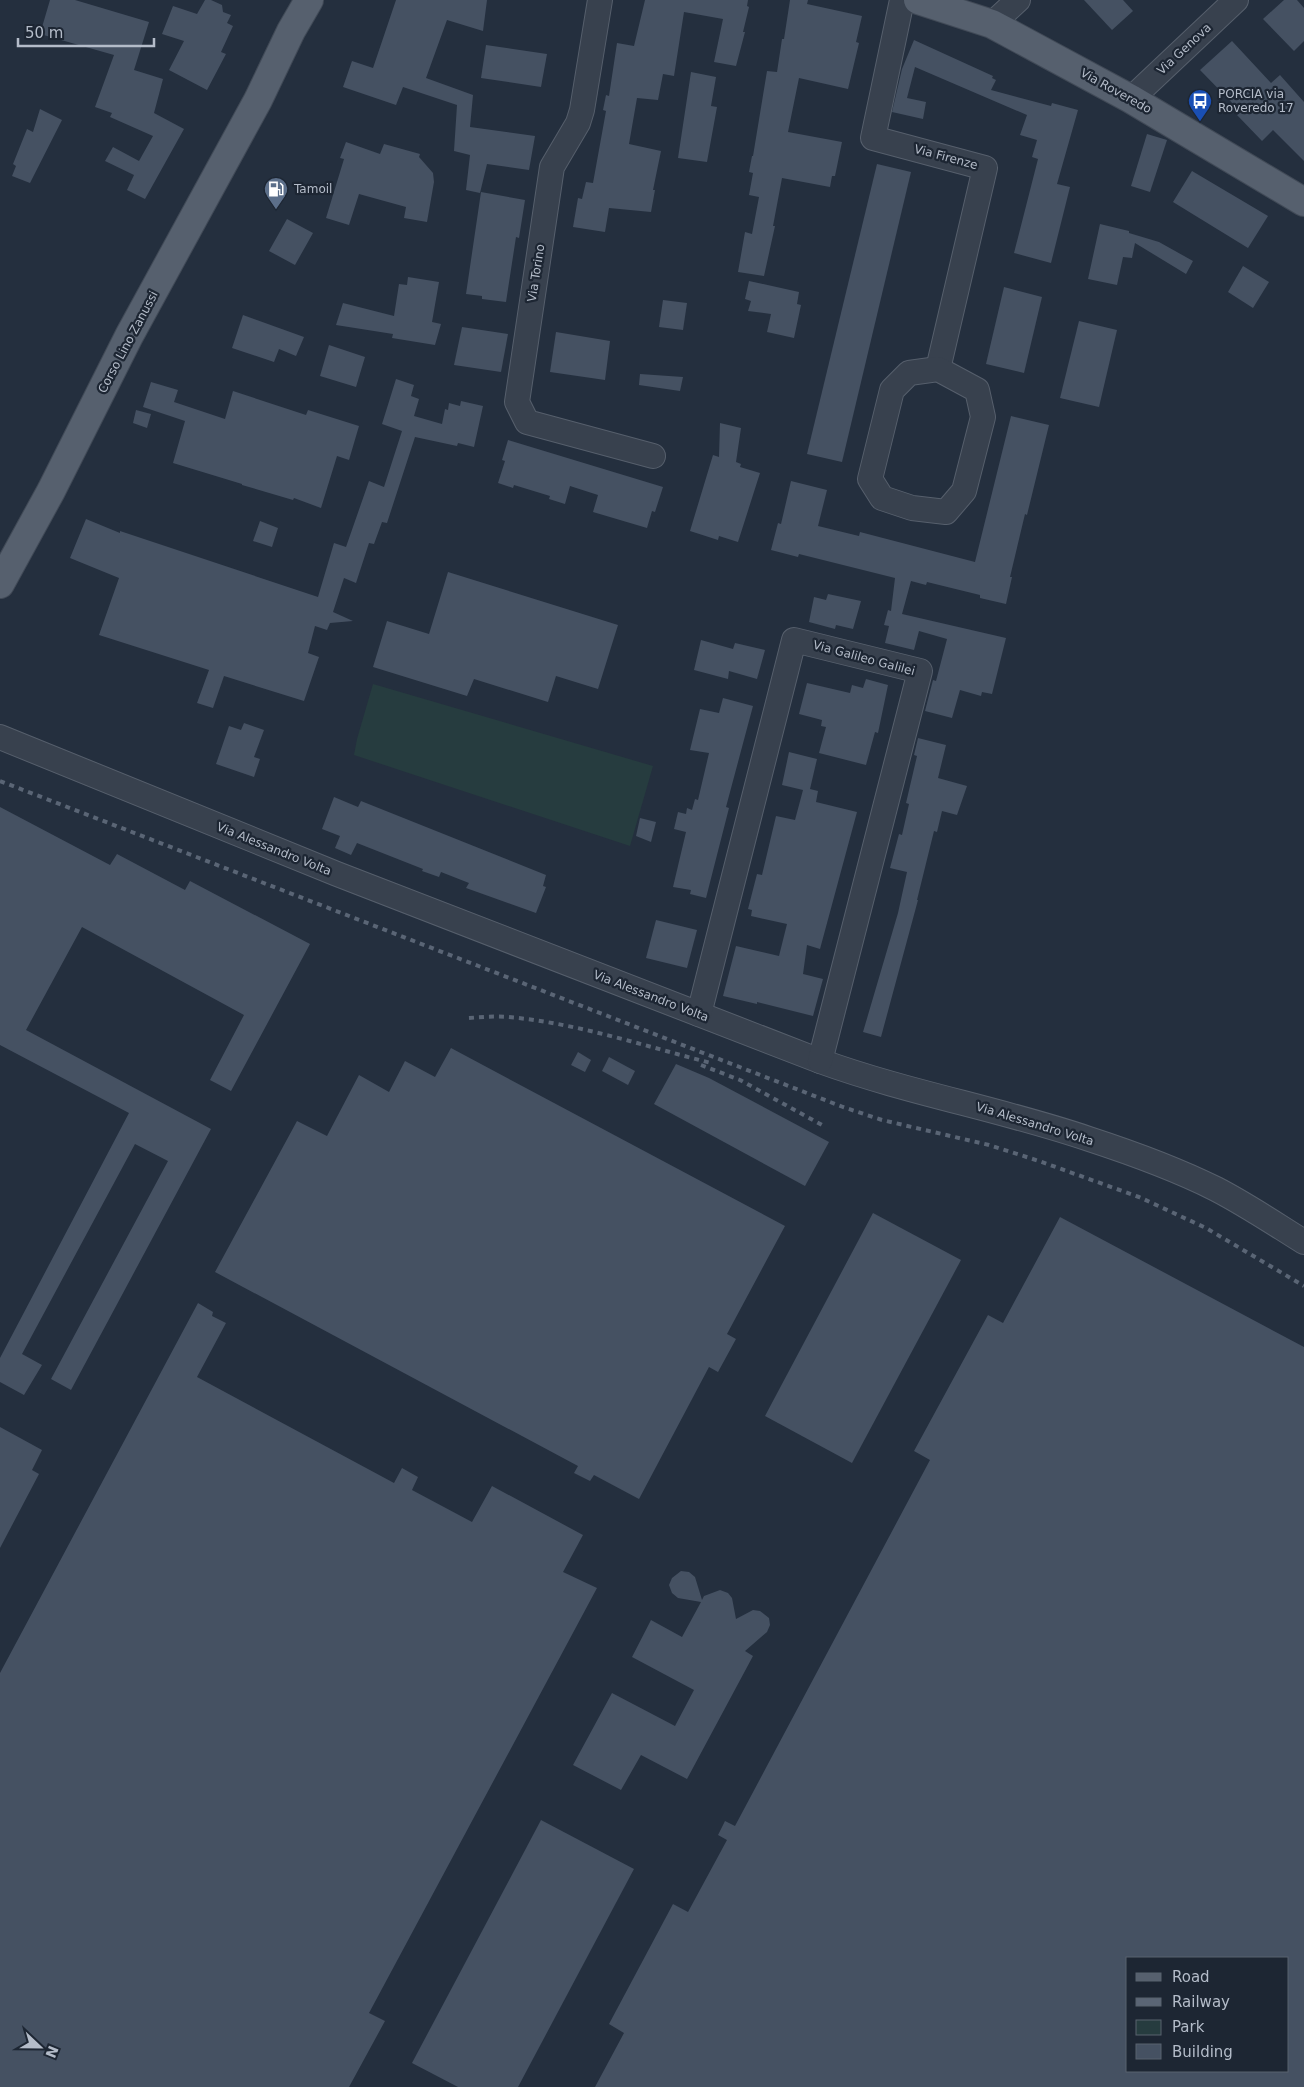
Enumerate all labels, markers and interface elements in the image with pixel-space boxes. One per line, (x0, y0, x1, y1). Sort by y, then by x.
scale bar (18, 15, 154, 47)
street label: Via Genova (1154, 21, 1214, 77)
text: 50 m (25, 24, 63, 42)
street label: Via Roveredo (1078, 66, 1154, 116)
place label: PORCIA via Roveredo 17 (1218, 87, 1294, 115)
bus stop icon: PORCIA via Roveredo 17 (1187, 88, 1213, 122)
street label: Via Firenze (913, 142, 979, 172)
fuel station icon: Tamoil (263, 176, 289, 210)
place label: Tamoil (293, 182, 332, 196)
street label: Via Torino (525, 243, 547, 303)
street label: Corso Lino Zanussi (95, 289, 161, 395)
street label: Via Galileo Galilei (811, 638, 917, 678)
street label: Via Alessandro Volta (215, 820, 333, 878)
street label: Via Alessandro Volta (591, 968, 711, 1024)
street label: Via Alessandro Volta (974, 1099, 1096, 1149)
legend (1126, 1957, 1289, 2072)
text: Road (1172, 1968, 1210, 1986)
text: Railway (1172, 1993, 1230, 2011)
text: Park (1172, 2018, 1205, 2036)
north arrow (15, 2022, 65, 2072)
text: N (42, 2043, 62, 2060)
text: Building (1172, 2043, 1233, 2061)

